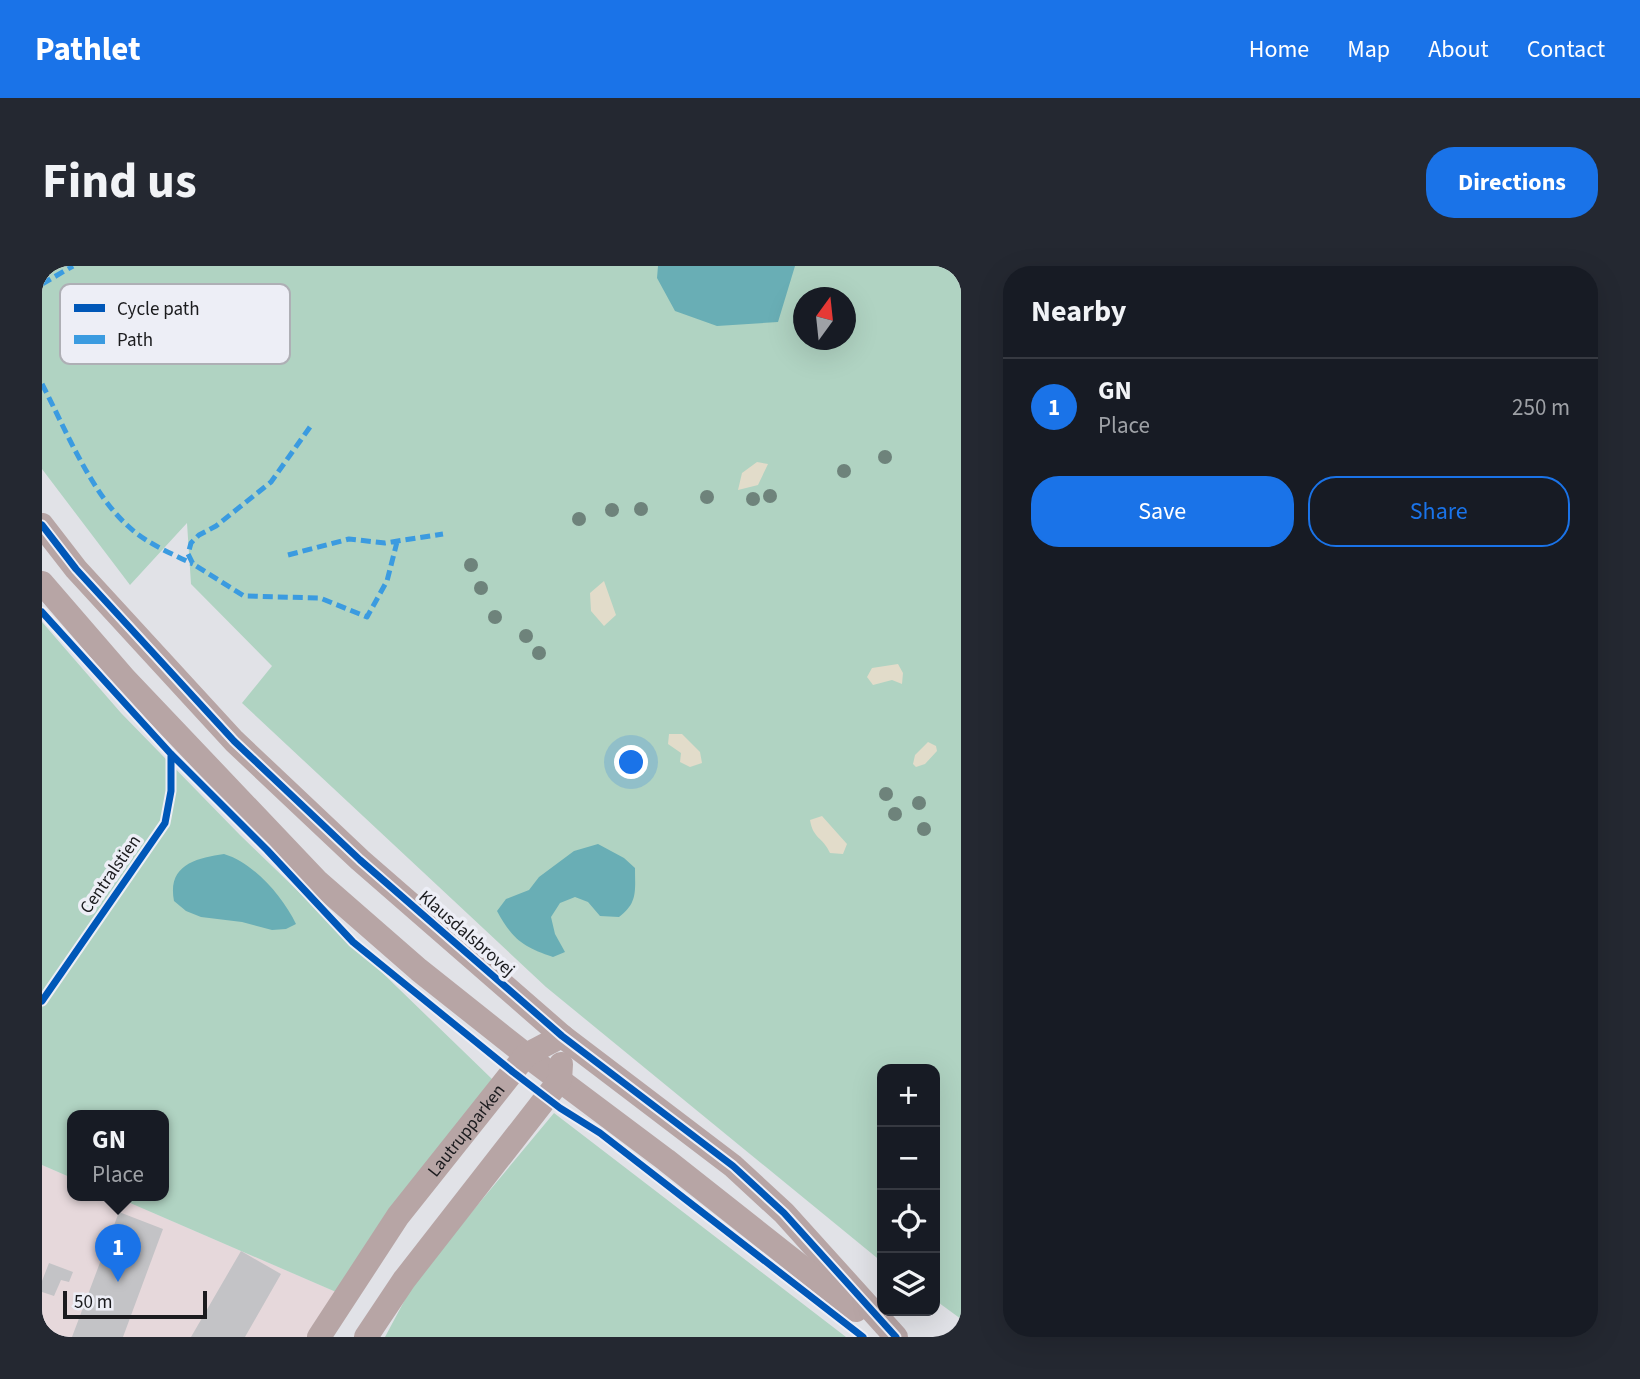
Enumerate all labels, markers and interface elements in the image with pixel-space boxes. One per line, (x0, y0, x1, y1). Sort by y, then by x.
text: Pathlet (35, 26, 141, 73)
text: Home (1249, 32, 1309, 67)
text: Map (1347, 32, 1390, 67)
text: About (1428, 32, 1489, 67)
text: Contact (1527, 32, 1605, 67)
text: Find us (42, 147, 197, 217)
button: Directions (1426, 147, 1598, 218)
legend (60, 284, 290, 364)
north arrow (793, 287, 856, 350)
text: Nearby (1031, 290, 1126, 333)
text: Cycle path (117, 296, 199, 323)
text: Path (117, 327, 153, 354)
text: GN (1098, 372, 1132, 409)
text: 1 (1048, 391, 1060, 424)
text: 250 m (1512, 391, 1570, 424)
text: Place (1098, 409, 1150, 442)
button: Save (1031, 476, 1294, 547)
button: Share (1308, 476, 1570, 547)
your location (614, 745, 648, 779)
street label: Centralstien (74, 830, 147, 919)
street label: Klausdalsbrovej (413, 885, 520, 982)
map controls (877, 1064, 940, 1316)
button: + (877, 1064, 940, 1127)
street label: Lautrupparken (422, 1079, 511, 1182)
popup (67, 1110, 169, 1201)
text: GN (92, 1121, 126, 1158)
button: − (877, 1127, 940, 1190)
text: Place (92, 1158, 144, 1191)
button: locate (877, 1190, 940, 1253)
pin: 1 (95, 1224, 141, 1282)
button: layers (877, 1253, 940, 1316)
scale bar (63, 1288, 206, 1320)
text: 50 m (74, 1289, 112, 1316)

